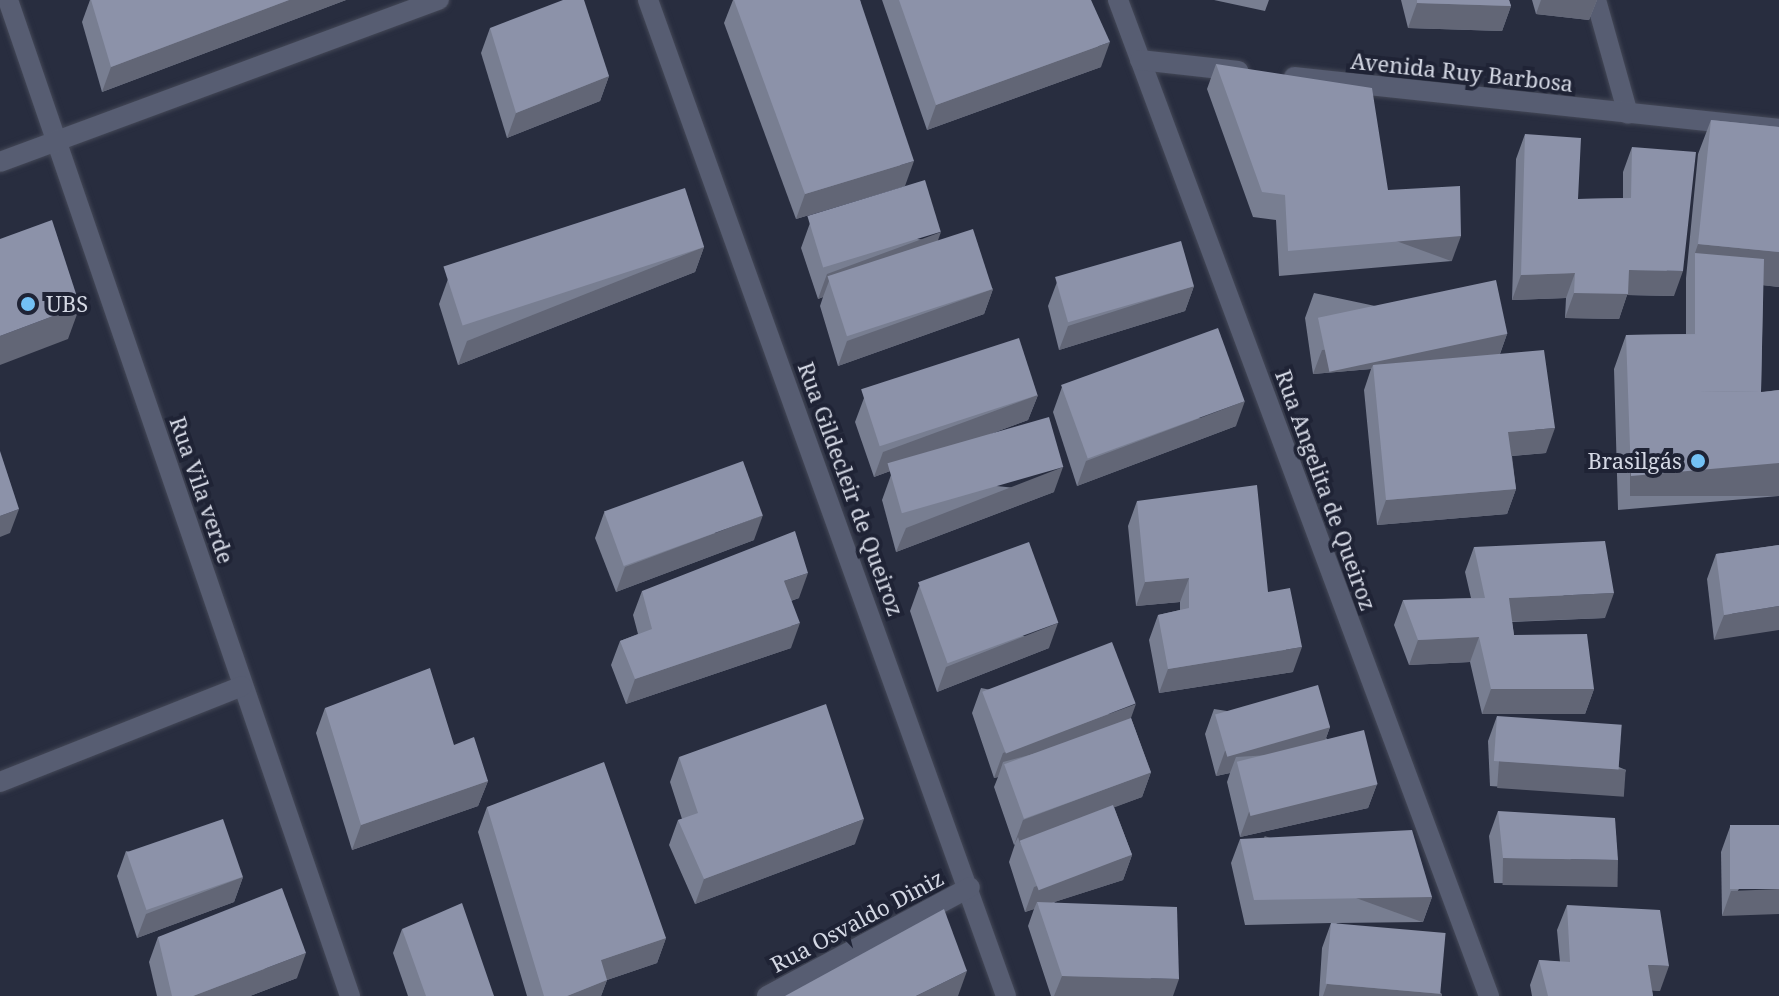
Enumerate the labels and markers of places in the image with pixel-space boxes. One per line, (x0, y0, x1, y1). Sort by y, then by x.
place label: UBS (46, 291, 88, 317)
marker: UBS (17, 293, 39, 315)
place label: Brasilgás (1587, 448, 1682, 474)
marker: Brasilgás (1689, 452, 1707, 470)

